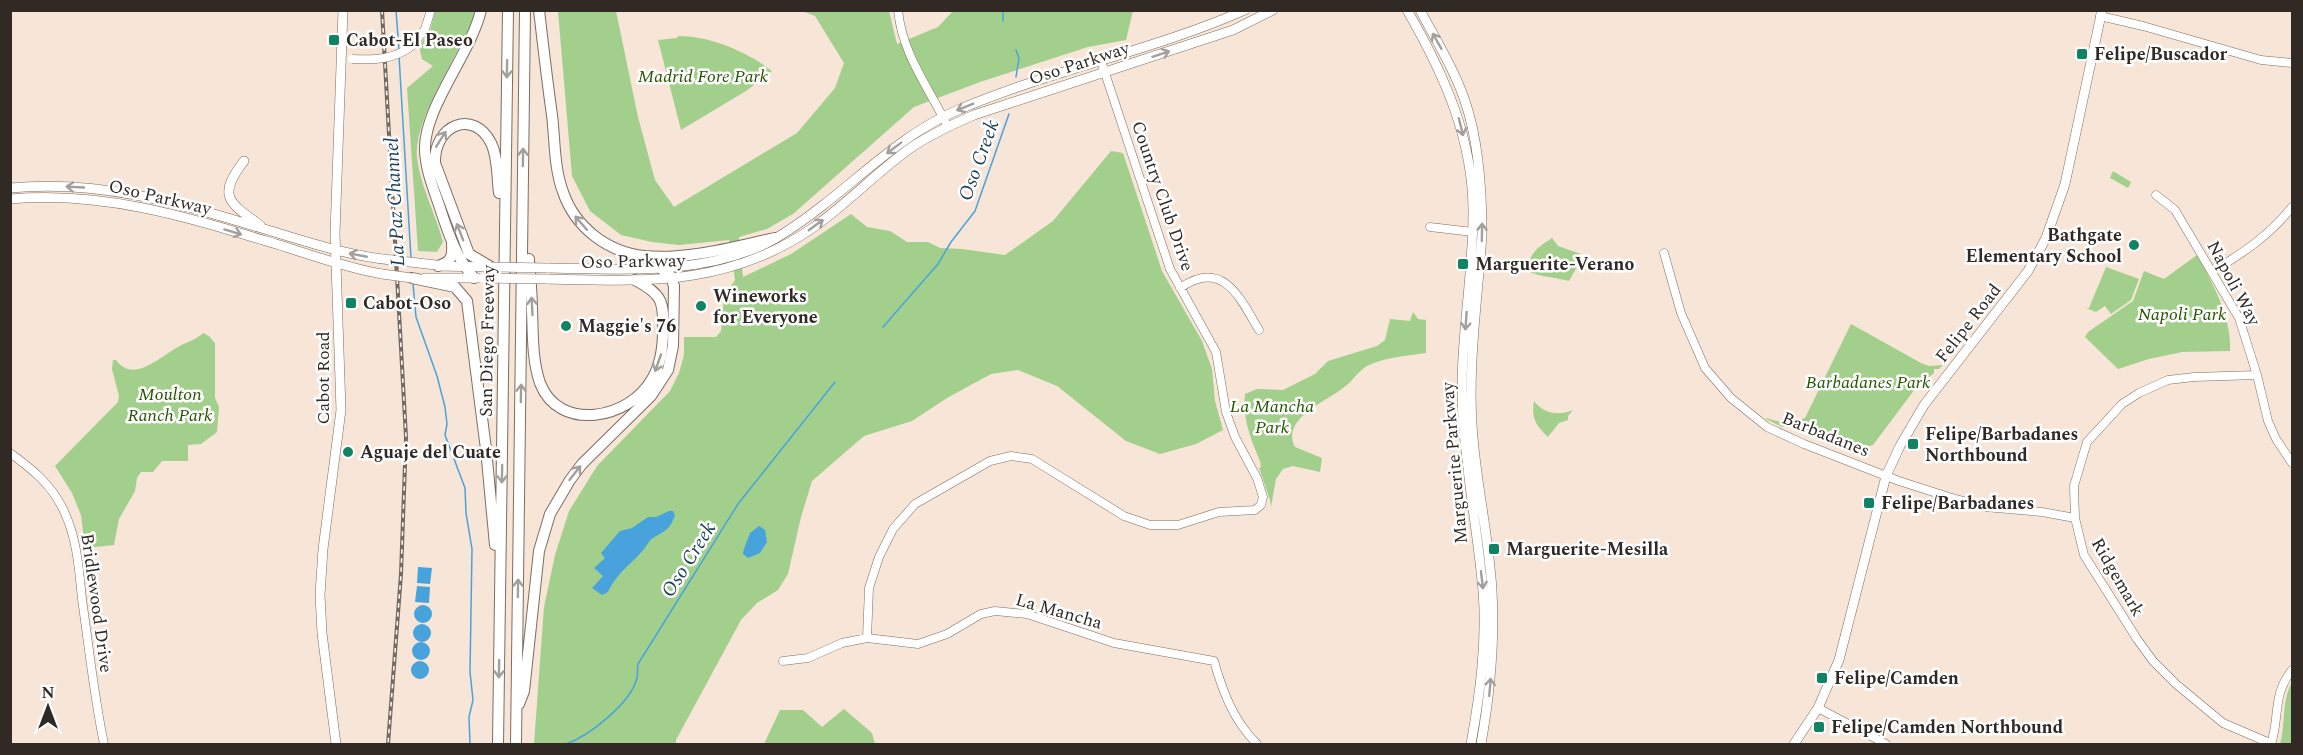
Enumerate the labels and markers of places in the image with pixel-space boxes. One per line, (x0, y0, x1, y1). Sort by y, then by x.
place label: Cabot-El Paseo (346, 27, 473, 54)
marker: Cabot-El Paseo (327, 33, 341, 47)
place label: Felipe/Buscador (2094, 41, 2228, 68)
marker: Felipe/Buscador (2075, 47, 2089, 61)
place label: Bathgate Elementary School (1965, 222, 2122, 270)
marker: Bathgate Elementary School (2127, 238, 2141, 252)
place label: Marguerite-Verano (1475, 251, 1634, 278)
marker: Marguerite-Verano (1456, 257, 1470, 271)
place label: Wineworks for Everyone (713, 283, 818, 331)
place label: Cabot-Oso (363, 290, 451, 317)
marker: Cabot-Oso (344, 296, 358, 310)
marker: Wineworks for Everyone (694, 299, 708, 313)
place label: Maggie's 76 (578, 313, 676, 340)
marker: Maggie's 76 (559, 319, 573, 333)
place label: Felipe/Barbadanes Northbound (1925, 421, 2078, 469)
marker: Felipe/Barbadanes Northbound (1906, 437, 1920, 451)
place label: Aguaje del Cuate (360, 439, 501, 466)
marker: Aguaje del Cuate (341, 445, 355, 459)
place label: Felipe/Barbadanes (1881, 490, 2034, 517)
marker: Felipe/Barbadanes (1862, 496, 1876, 510)
place label: Marguerite-Mesilla (1506, 536, 1669, 563)
marker: Marguerite-Mesilla (1487, 542, 1501, 556)
place label: Felipe/Camden (1834, 665, 1959, 692)
marker: Felipe/Camden (1815, 671, 1829, 685)
place label: Felipe/Camden Northbound (1831, 714, 2064, 741)
marker: Felipe/Camden Northbound (1812, 720, 1826, 734)

